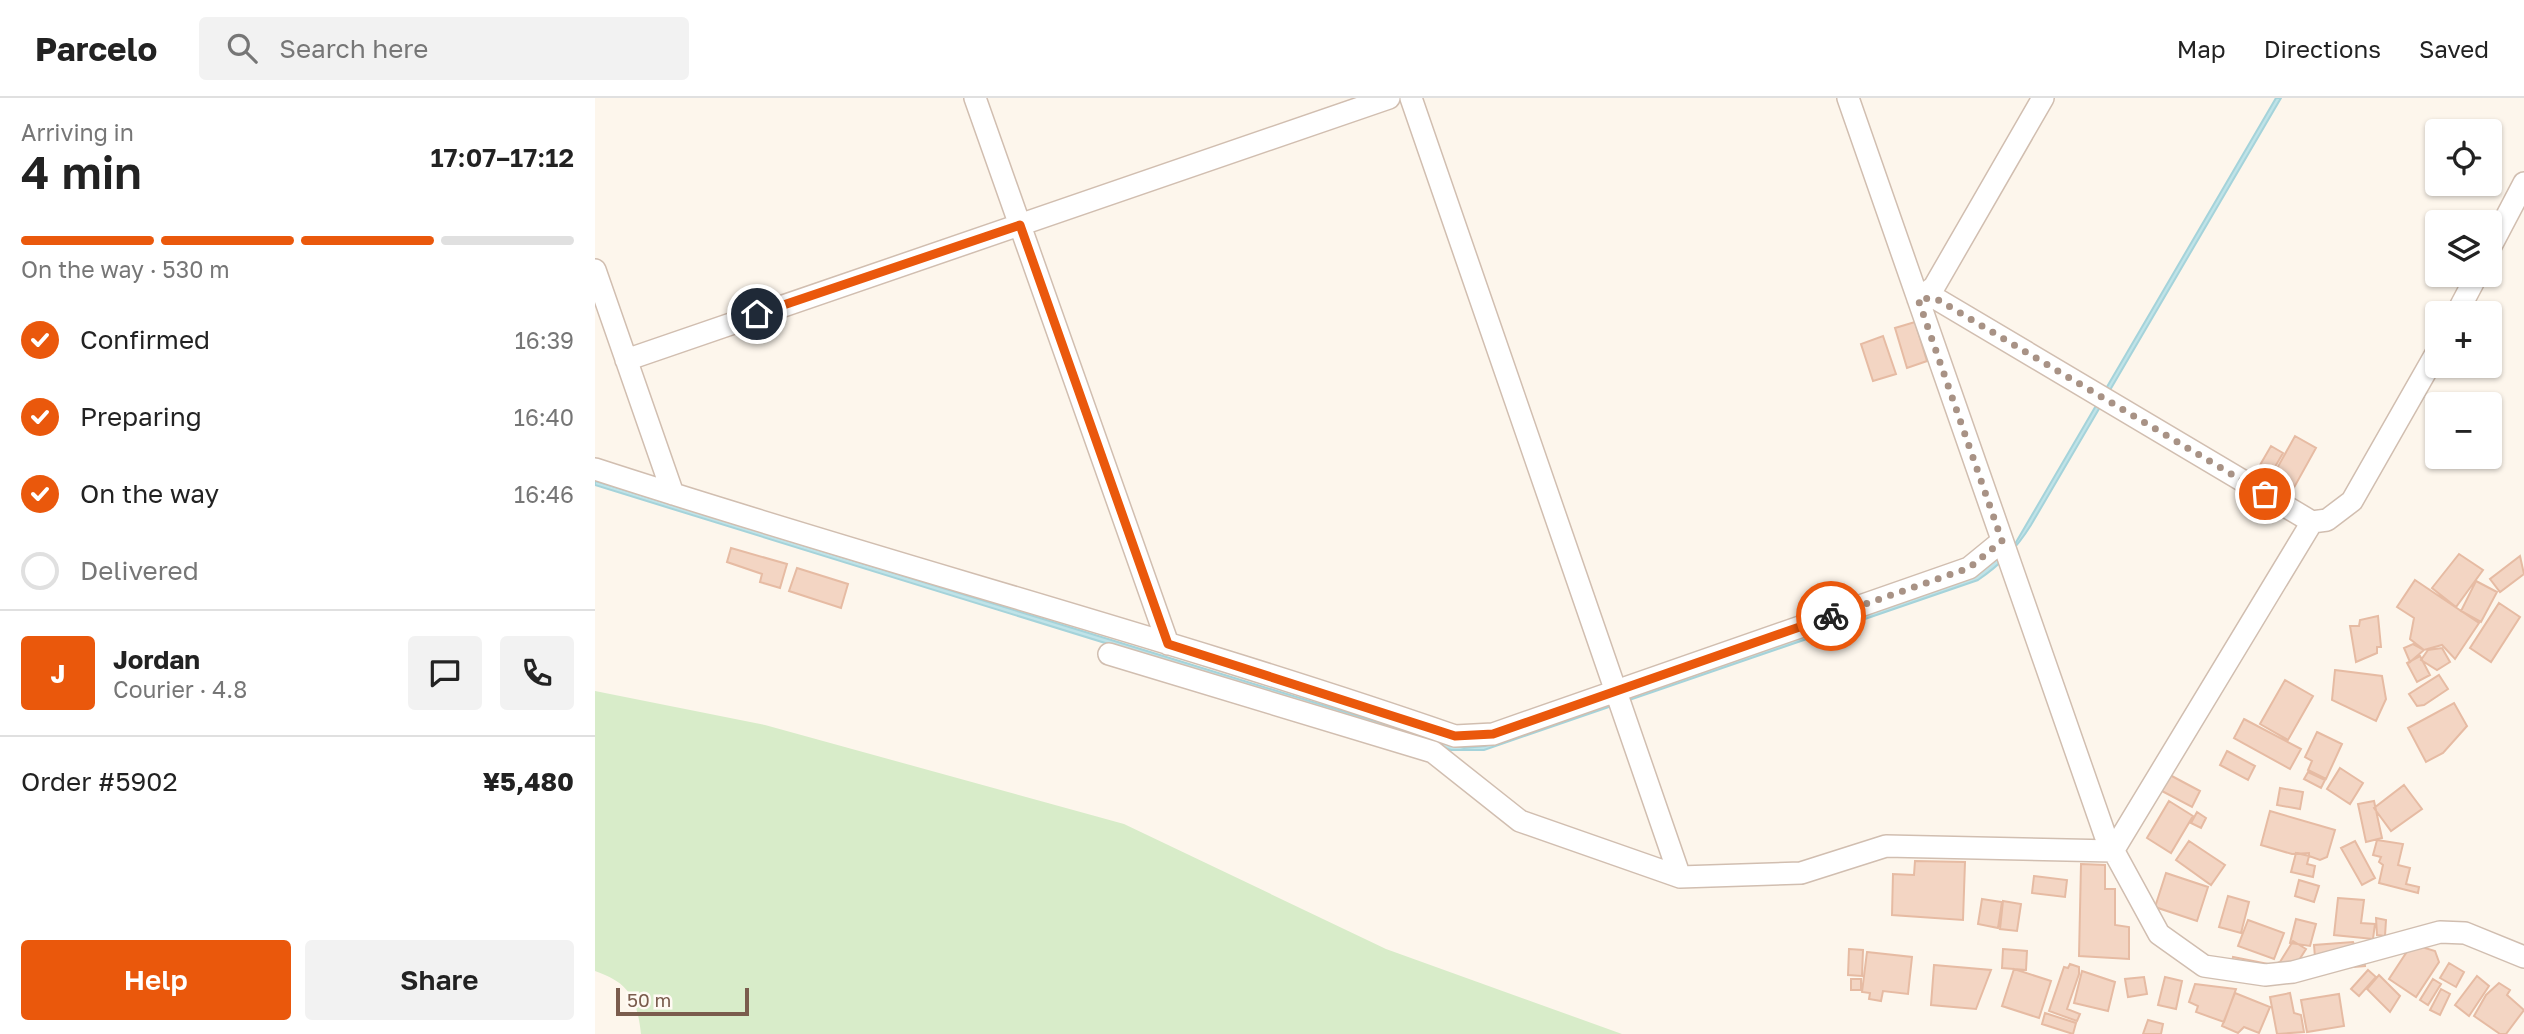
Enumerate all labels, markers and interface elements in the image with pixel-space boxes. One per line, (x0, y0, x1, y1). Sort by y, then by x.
search box (199, 17, 689, 80)
text: Parcelo (35, 29, 157, 68)
icon: search (223, 29, 261, 67)
text: Search here (279, 33, 428, 64)
text: Map (2177, 34, 2226, 63)
text: Directions (2264, 34, 2381, 63)
text: Saved (2419, 34, 2489, 63)
text: Arriving in (21, 118, 134, 146)
map controls (2425, 119, 2502, 469)
button: locate (2425, 119, 2502, 196)
text: 17:07–17:12 (430, 142, 574, 173)
text: 4 min (21, 144, 142, 199)
button: layers (2425, 210, 2502, 287)
text: On the way · 530 m (21, 255, 230, 283)
pin (727, 284, 787, 344)
icon: home (738, 295, 776, 333)
button: + (2425, 301, 2502, 378)
icon: check (21, 321, 59, 359)
text: Confirmed (80, 324, 210, 355)
text: 16:39 (515, 326, 574, 354)
button: − (2425, 392, 2502, 469)
icon: check (21, 398, 59, 436)
text: Preparing (80, 401, 202, 432)
text: 16:40 (514, 403, 574, 431)
pin (2235, 464, 2295, 524)
icon: check (21, 475, 59, 513)
icon: bag (2246, 475, 2284, 513)
text: On the way (80, 478, 219, 509)
text: 16:46 (514, 480, 574, 508)
text: Delivered (80, 555, 199, 586)
courier (1796, 581, 1866, 651)
icon: bike (1812, 597, 1850, 635)
button: chat (408, 636, 482, 710)
button: phone (500, 636, 574, 710)
text: Jordan (113, 644, 200, 675)
text: J (51, 658, 65, 689)
text: Courier · 4.8 (113, 675, 247, 703)
text: Order #5902 (21, 766, 178, 797)
text: ¥5,480 (483, 766, 574, 797)
button: Help (21, 940, 291, 1020)
button: Share (305, 940, 574, 1020)
scale bar (616, 985, 749, 1017)
text: 50 m (627, 988, 671, 1011)

